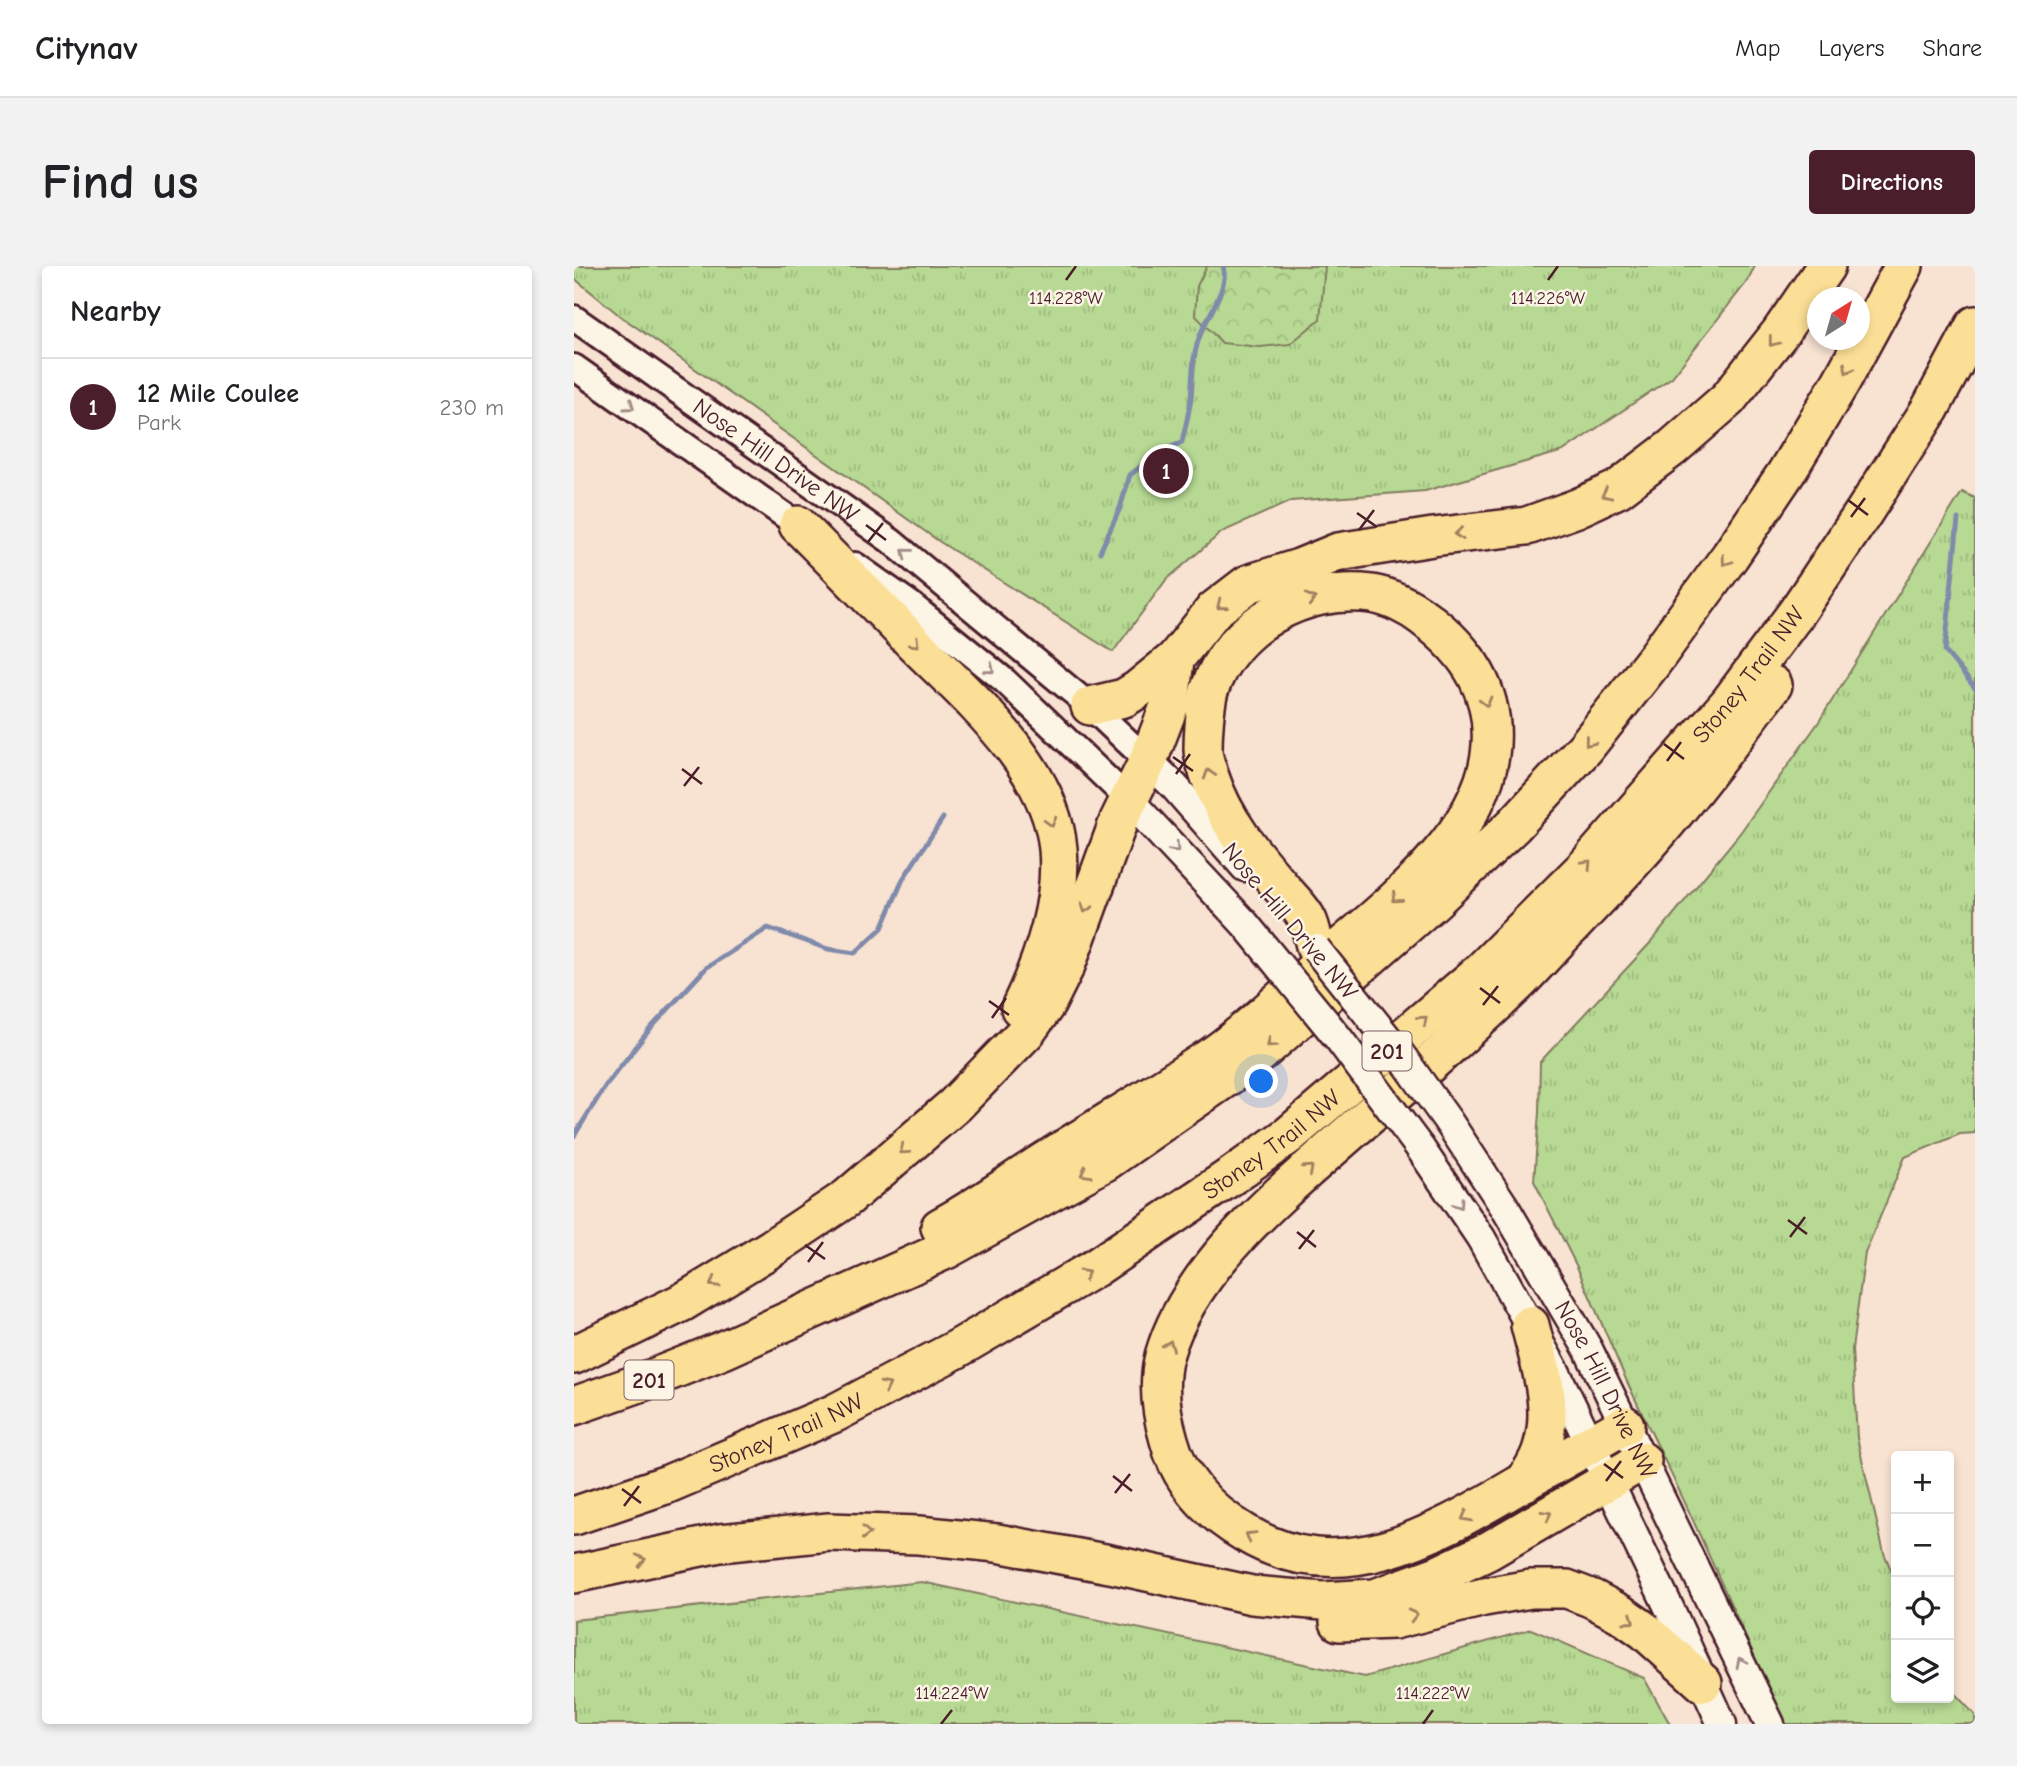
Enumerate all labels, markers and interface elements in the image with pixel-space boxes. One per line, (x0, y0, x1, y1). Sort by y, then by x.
text: Citynav (35, 29, 138, 67)
text: Map (1735, 34, 1781, 62)
text: Layers (1819, 34, 1884, 62)
text: Share (1922, 34, 1982, 62)
button: Directions (1809, 150, 1975, 214)
text: Find us (42, 154, 198, 210)
north arrow (1807, 287, 1870, 350)
text: 114.228°W (1029, 288, 1103, 309)
text: 114.226°W (1511, 288, 1586, 309)
text: Nearby (70, 294, 161, 329)
one-way arrow (1769, 334, 1781, 347)
one-way arrow (1843, 362, 1856, 374)
text: 12 Mile Coulee (137, 379, 299, 409)
street label: Nose Hill Drive NW (688, 392, 864, 528)
text: 1 (88, 394, 98, 421)
text: 230 m (440, 394, 504, 421)
one-way arrow (622, 398, 635, 410)
text: Park (137, 409, 181, 436)
pin: 1 (1143, 445, 1189, 497)
one-way arrow (1601, 486, 1614, 500)
one-way arrow (1453, 527, 1465, 542)
one-way arrow (901, 548, 913, 561)
one-way arrow (1722, 553, 1734, 566)
one-way arrow (1305, 593, 1317, 607)
one-way arrow (1217, 597, 1229, 610)
street label: Stoney Trail NW (1687, 601, 1810, 749)
one-way arrow (907, 635, 920, 648)
one-way arrow (983, 660, 995, 673)
one-way arrow (1478, 696, 1492, 708)
one-way arrow (1584, 735, 1597, 747)
one-way arrow (1203, 769, 1218, 781)
one-way arrow (1043, 815, 1058, 827)
street label: Nose Hill Drive NW (1216, 837, 1364, 1005)
one-way arrow (1167, 840, 1179, 853)
one-way arrow (1579, 859, 1592, 872)
one-way arrow (1392, 890, 1405, 902)
one-way arrow (1081, 901, 1095, 913)
one-way arrow (1415, 1016, 1427, 1029)
road number: 201 (1362, 1031, 1412, 1070)
one-way arrow (1267, 1035, 1280, 1047)
your location (1244, 1064, 1278, 1098)
street label: Stoney Trail NW (1197, 1083, 1346, 1205)
one-way arrow (900, 1142, 913, 1154)
one-way arrow (1080, 1165, 1092, 1178)
one-way arrow (1301, 1165, 1314, 1177)
one-way arrow (1450, 1197, 1463, 1210)
one-way arrow (1077, 1269, 1090, 1282)
one-way arrow (708, 1275, 721, 1288)
street label: Nose Hill Drive NW (1549, 1296, 1663, 1483)
one-way arrow (1160, 1339, 1174, 1351)
road number: 201 (624, 1360, 674, 1400)
one-way arrow (879, 1381, 892, 1394)
street label: Stoney Trail NW (705, 1387, 868, 1479)
map controls (1891, 1451, 1954, 1703)
button: + (1891, 1451, 1954, 1514)
one-way arrow (1461, 1509, 1473, 1522)
one-way arrow (1540, 1511, 1553, 1524)
button: − (1891, 1514, 1954, 1577)
one-way arrow (861, 1526, 872, 1541)
one-way arrow (1245, 1532, 1258, 1545)
one-way arrow (635, 1554, 647, 1569)
button: locate (1891, 1577, 1954, 1640)
one-way arrow (1407, 1609, 1419, 1623)
one-way arrow (1622, 1612, 1635, 1624)
button: layers (1891, 1640, 1954, 1703)
one-way arrow (1736, 1657, 1750, 1669)
text: 114.224°W (915, 1683, 989, 1704)
text: 114.222°W (1396, 1683, 1470, 1704)

